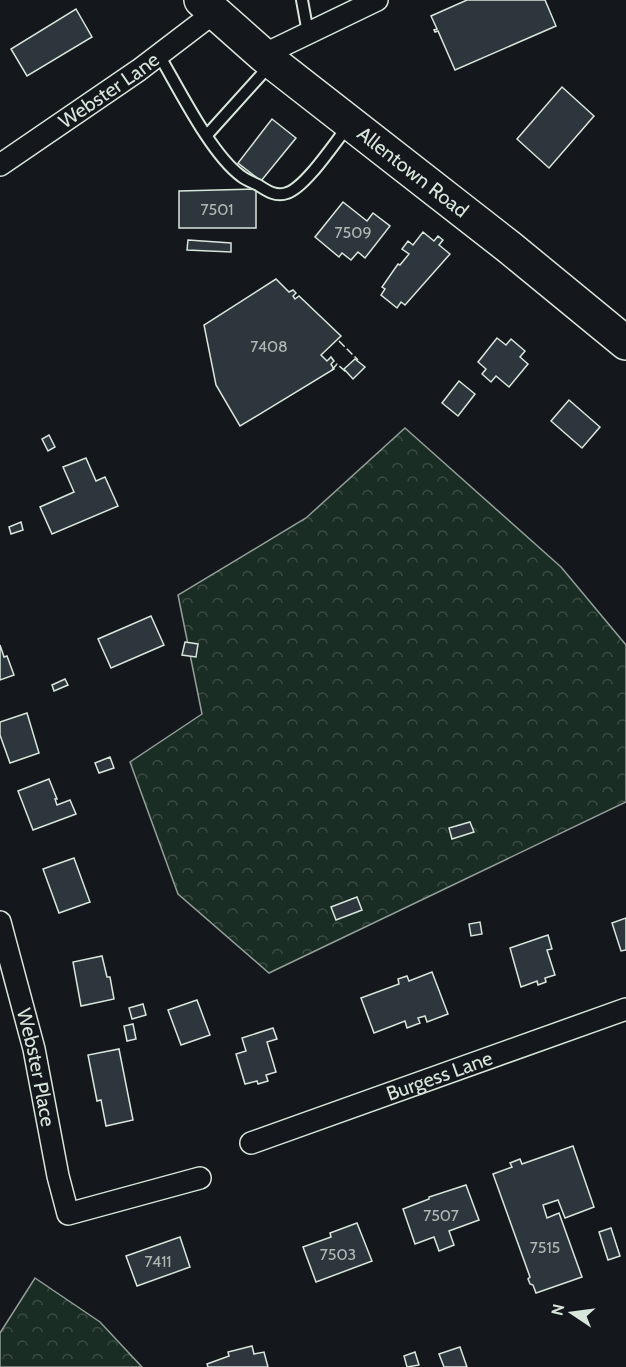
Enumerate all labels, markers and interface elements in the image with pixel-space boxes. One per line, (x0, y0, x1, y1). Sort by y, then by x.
street label: Webster Lane (54, 47, 164, 133)
street label: Allentown Road (353, 121, 473, 223)
house number: 7501 (200, 200, 234, 219)
house number: 7509 (335, 223, 371, 242)
house number: 7408 (250, 337, 288, 356)
street label: Webster Place (12, 1006, 60, 1129)
street label: Burgess Lane (383, 1046, 496, 1106)
house number: 7507 (423, 1206, 459, 1225)
house number: 7515 (530, 1238, 560, 1257)
house number: 7503 (320, 1245, 356, 1264)
house number: 7411 (144, 1252, 172, 1271)
north arrow (542, 1283, 602, 1343)
text: N (547, 1302, 568, 1317)

